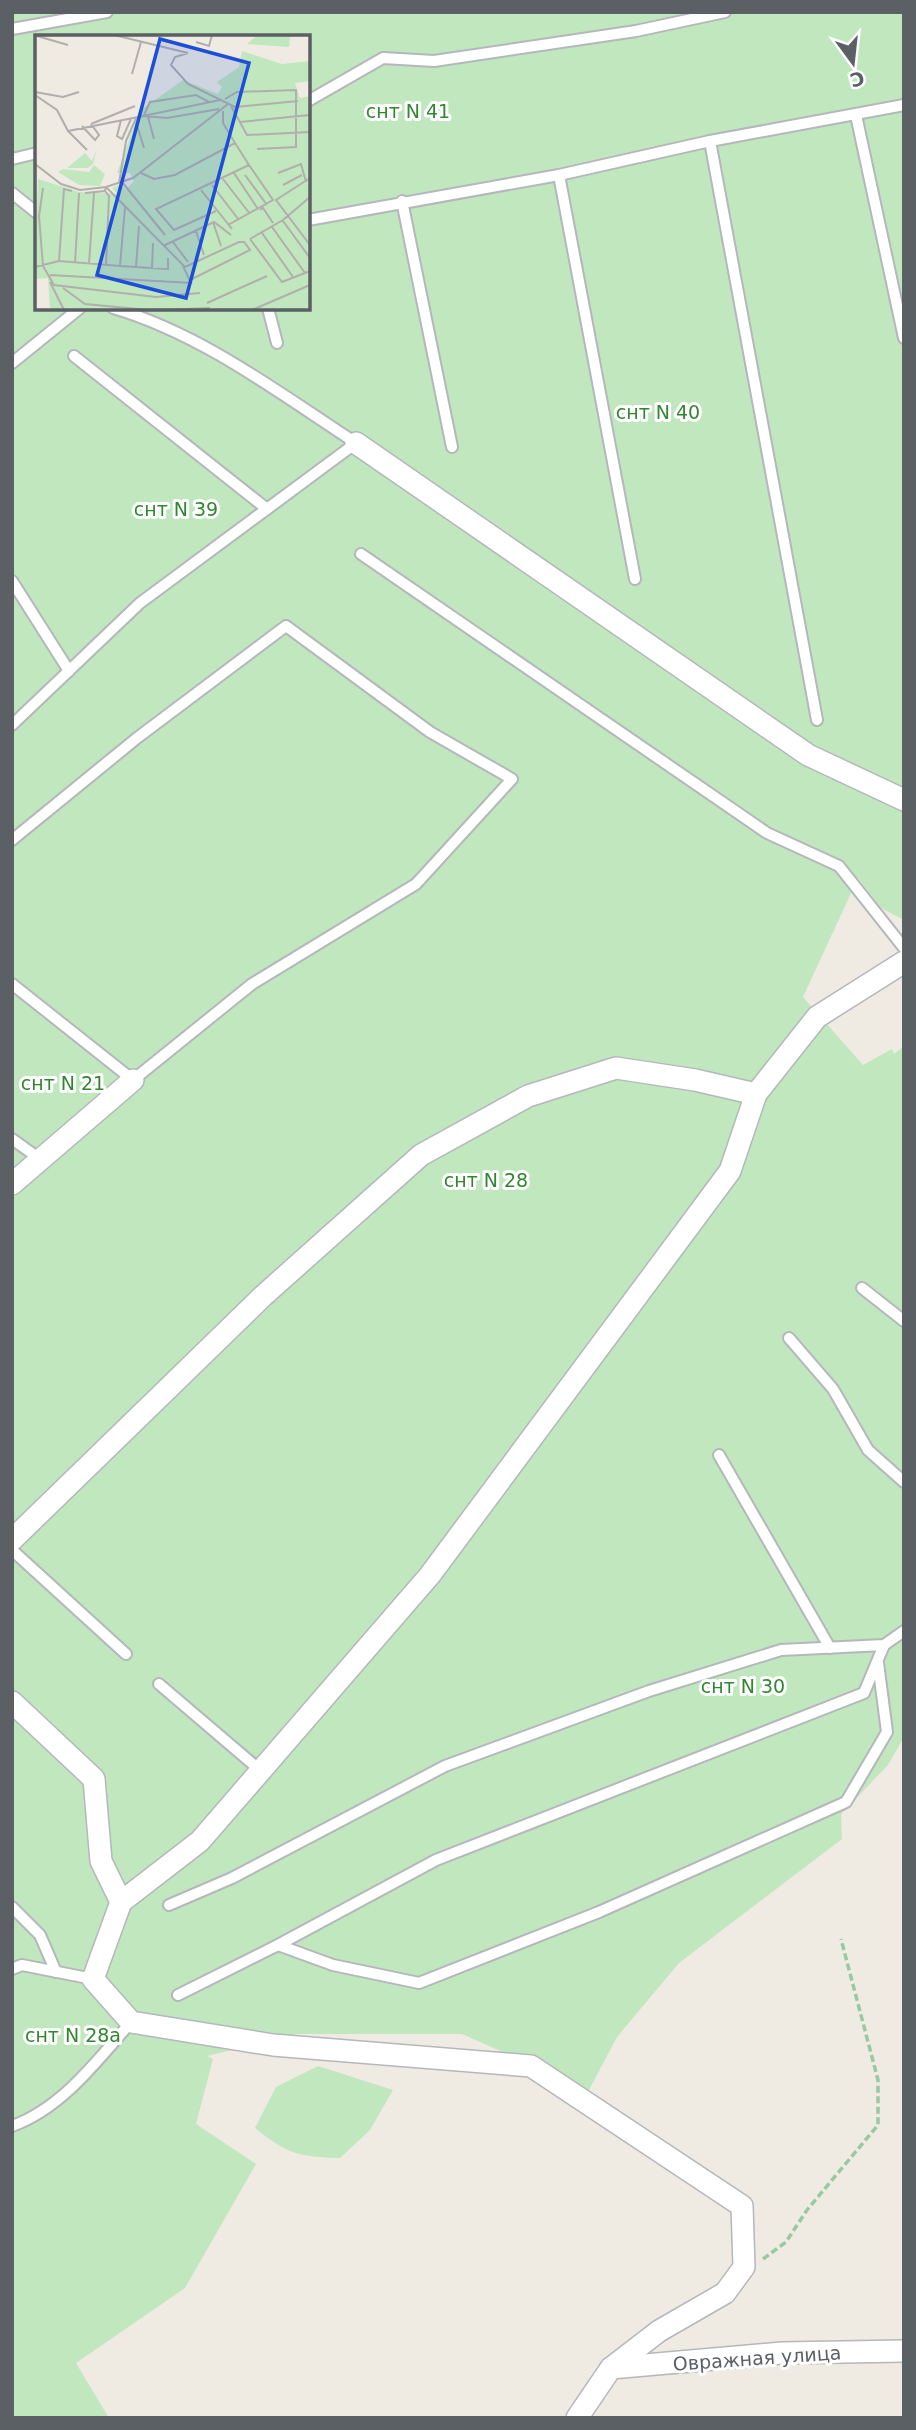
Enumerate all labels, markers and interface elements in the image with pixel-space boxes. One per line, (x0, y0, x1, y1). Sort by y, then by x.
north arrow (818, 28, 888, 98)
inset map (35, 35, 310, 310)
text: С (848, 67, 867, 92)
park label: снт N 41 (366, 100, 450, 122)
park label: снт N 40 (616, 401, 700, 423)
park label: снт N 39 (134, 498, 218, 520)
park label: снт N 21 (21, 1072, 105, 1094)
park label: снт N 28 (444, 1169, 528, 1191)
park label: снт N 30 (701, 1675, 785, 1697)
park label: снт N 28а (25, 2024, 121, 2046)
street label: Овражная улица (672, 2341, 842, 2375)

